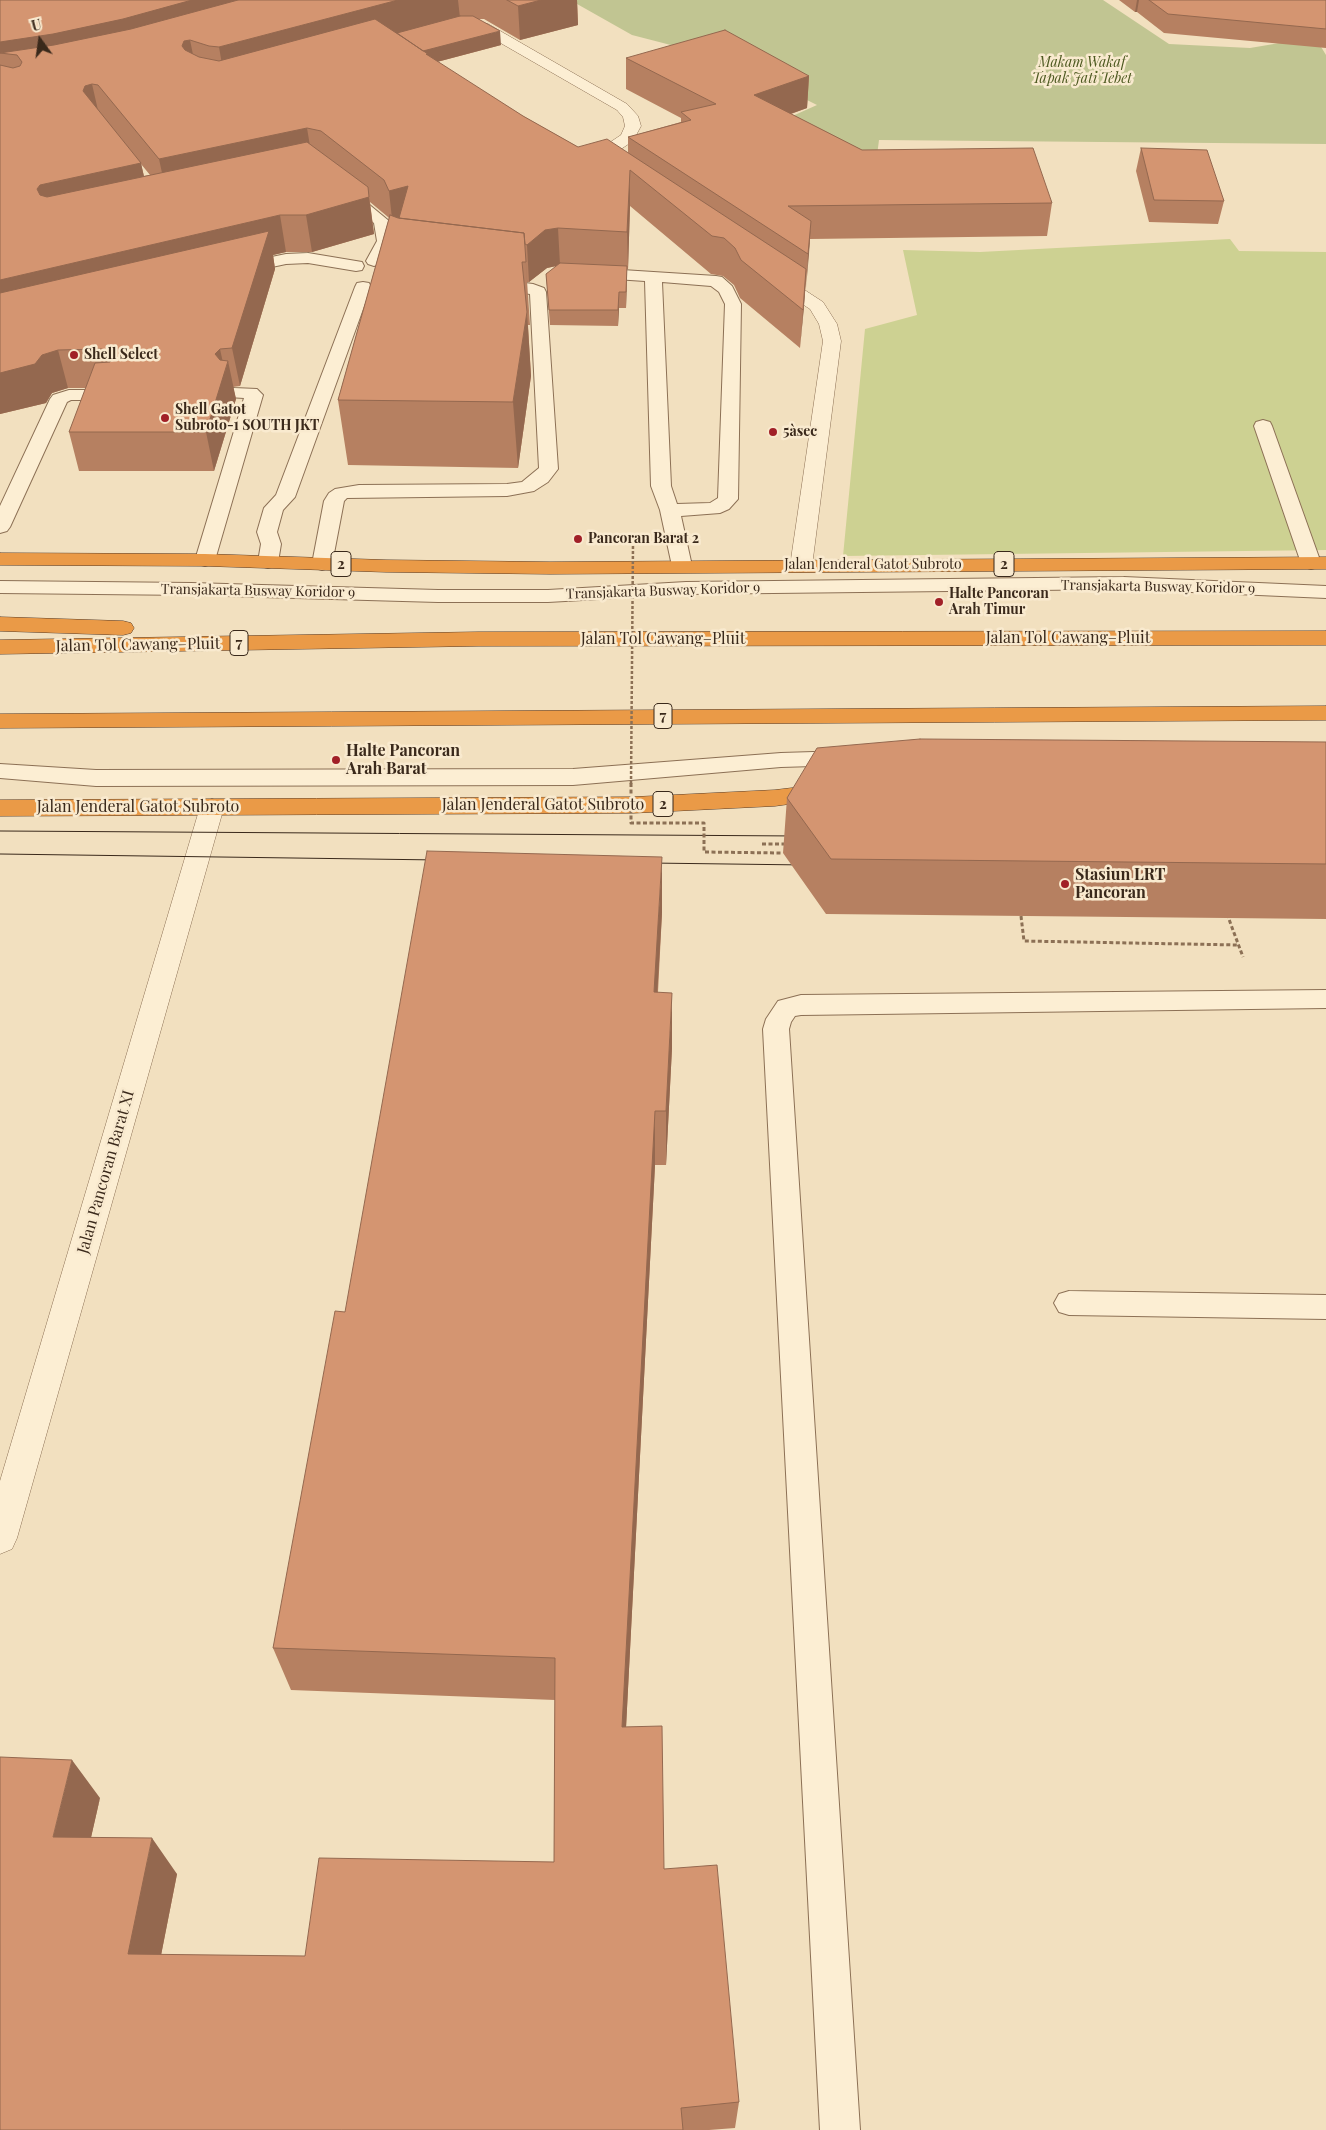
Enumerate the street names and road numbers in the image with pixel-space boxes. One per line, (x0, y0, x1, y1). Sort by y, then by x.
road number: 2 (331, 552, 351, 576)
road number: 2 (994, 552, 1014, 576)
street label: Jalan Jenderal Gatot Subroto (784, 557, 962, 573)
street label: Transjakarta Busway Koridor 9 (1061, 577, 1255, 597)
street label: Transjakarta Busway Koridor 9 (566, 579, 760, 603)
street label: Transjakarta Busway Koridor 9 (161, 581, 355, 601)
street label: Jalan Tol Cawang–Pluit (986, 628, 1150, 648)
street label: Jalan Tol Cawang–Pluit (581, 629, 745, 649)
road number: 7 (230, 630, 248, 656)
street label: Jalan Tol Cawang–Pluit (56, 634, 220, 656)
road number: 7 (654, 704, 672, 728)
road number: 2 (653, 792, 673, 816)
street label: Jalan Jenderal Gatot Subroto (442, 795, 644, 815)
street label: Jalan Jenderal Gatot Subroto (37, 797, 239, 817)
street label: Jalan Pancoran Barat XI (73, 1088, 139, 1256)

